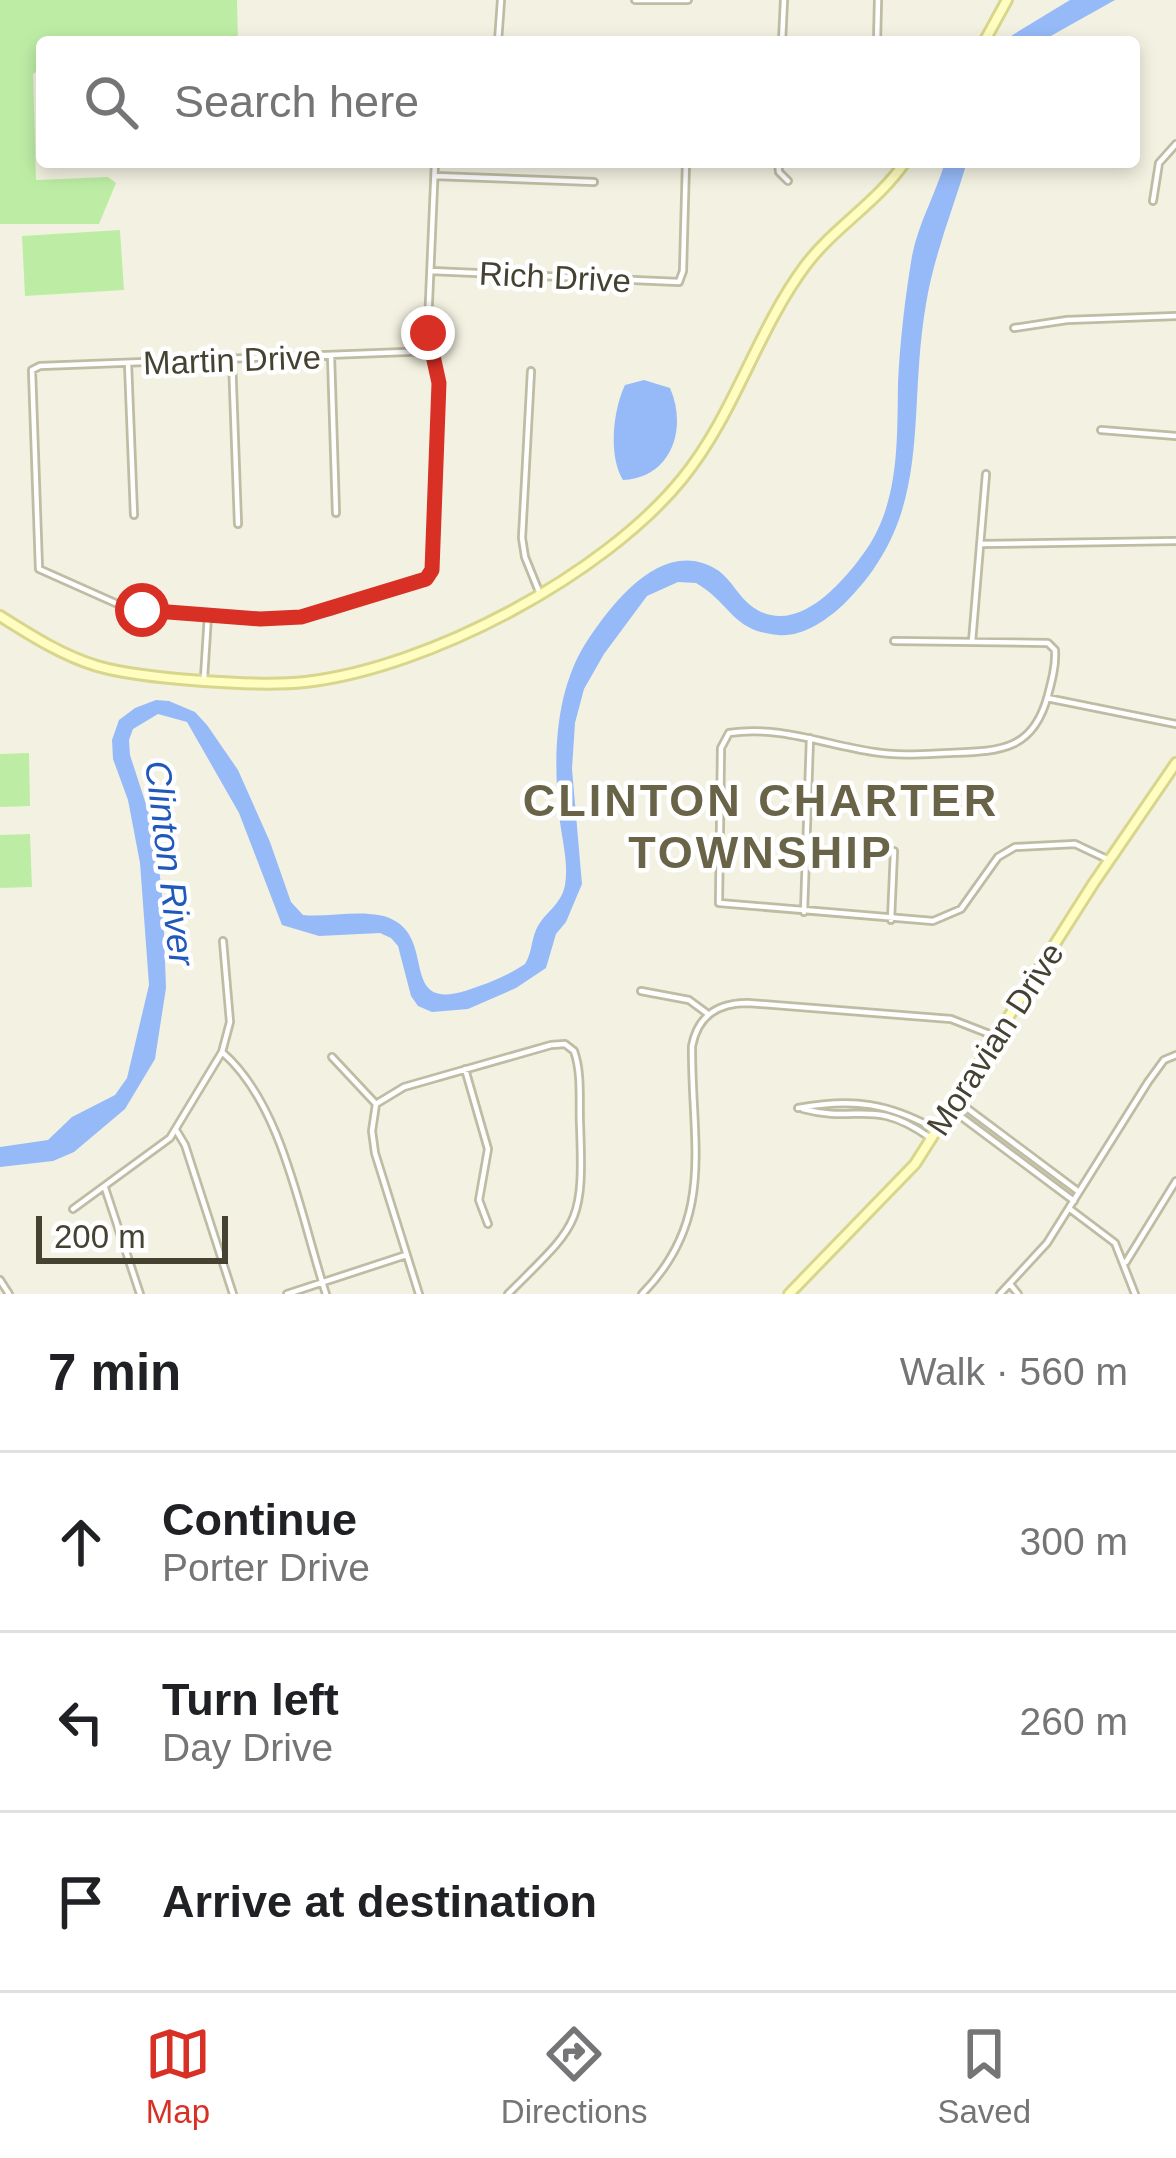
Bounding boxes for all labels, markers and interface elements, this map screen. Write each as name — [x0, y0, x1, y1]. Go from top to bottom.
search box — [36, 36, 1140, 168]
icon: search — [78, 69, 144, 135]
text: Search here — [174, 76, 419, 127]
street label: Rich Drive — [478, 255, 632, 299]
route end — [401, 306, 455, 360]
street label: Martin Drive — [142, 338, 322, 382]
route start — [115, 583, 169, 637]
water label: Clinton River — [137, 758, 203, 970]
district label: CLINTON CHARTER TOWNSHIP — [523, 775, 999, 878]
street label: Moravian Drive — [919, 936, 1071, 1142]
scale bar — [36, 1210, 228, 1263]
text: 200 m — [54, 1218, 146, 1255]
text: 7 min — [48, 1344, 181, 1401]
text: Walk · 560 m — [900, 1350, 1128, 1393]
text: Continue — [162, 1494, 357, 1545]
icon: ahead — [48, 1509, 114, 1575]
text: 300 m — [1020, 1520, 1128, 1563]
text: Porter Drive — [162, 1546, 370, 1589]
text: Turn left — [162, 1674, 339, 1725]
icon: left — [48, 1689, 114, 1755]
text: 260 m — [1020, 1700, 1128, 1743]
text: Day Drive — [162, 1726, 333, 1769]
icon: arrive — [48, 1869, 114, 1935]
text: Arrive at destination — [162, 1876, 597, 1927]
tab: Map — [145, 2021, 211, 2131]
tab: Directions — [501, 2021, 648, 2131]
tab: Saved — [937, 2021, 1031, 2131]

